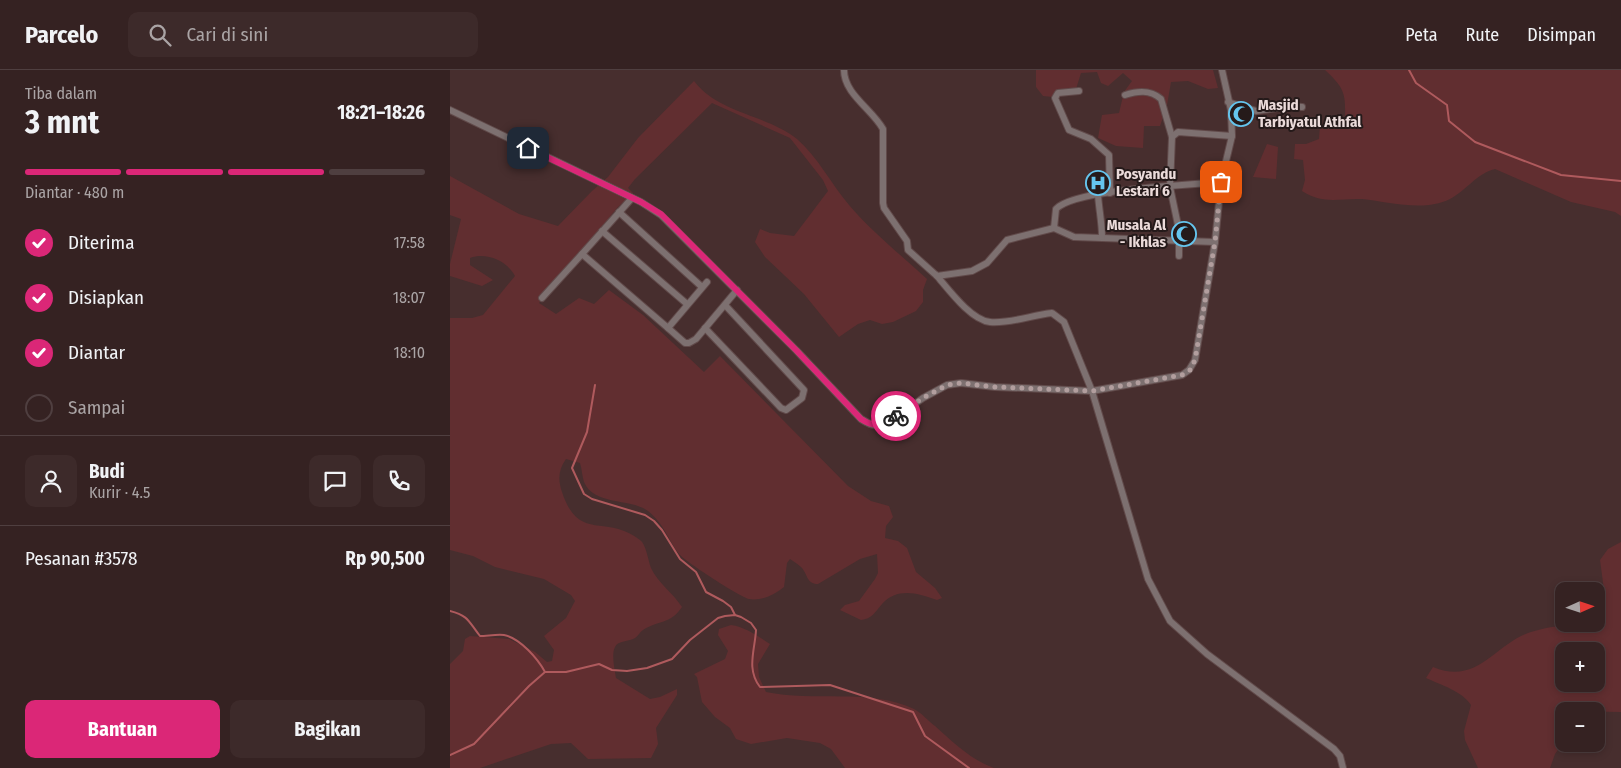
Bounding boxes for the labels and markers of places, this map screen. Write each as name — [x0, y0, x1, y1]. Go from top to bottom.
place label: Masjid Tarbiyatul Athfal — [1258, 96, 1362, 131]
mosque icon: Masjid Tarbiyatul Athfal — [1228, 101, 1254, 127]
pin — [507, 127, 549, 169]
pin — [1200, 161, 1242, 203]
place label: Posyandu Lestari 6 — [1116, 165, 1176, 200]
hospital icon: Posyandu Lestari 6 — [1085, 170, 1111, 196]
place label: Musala Al - Ikhlas — [1107, 216, 1167, 251]
mosque icon: Musala Al - Ikhlas — [1171, 221, 1197, 247]

